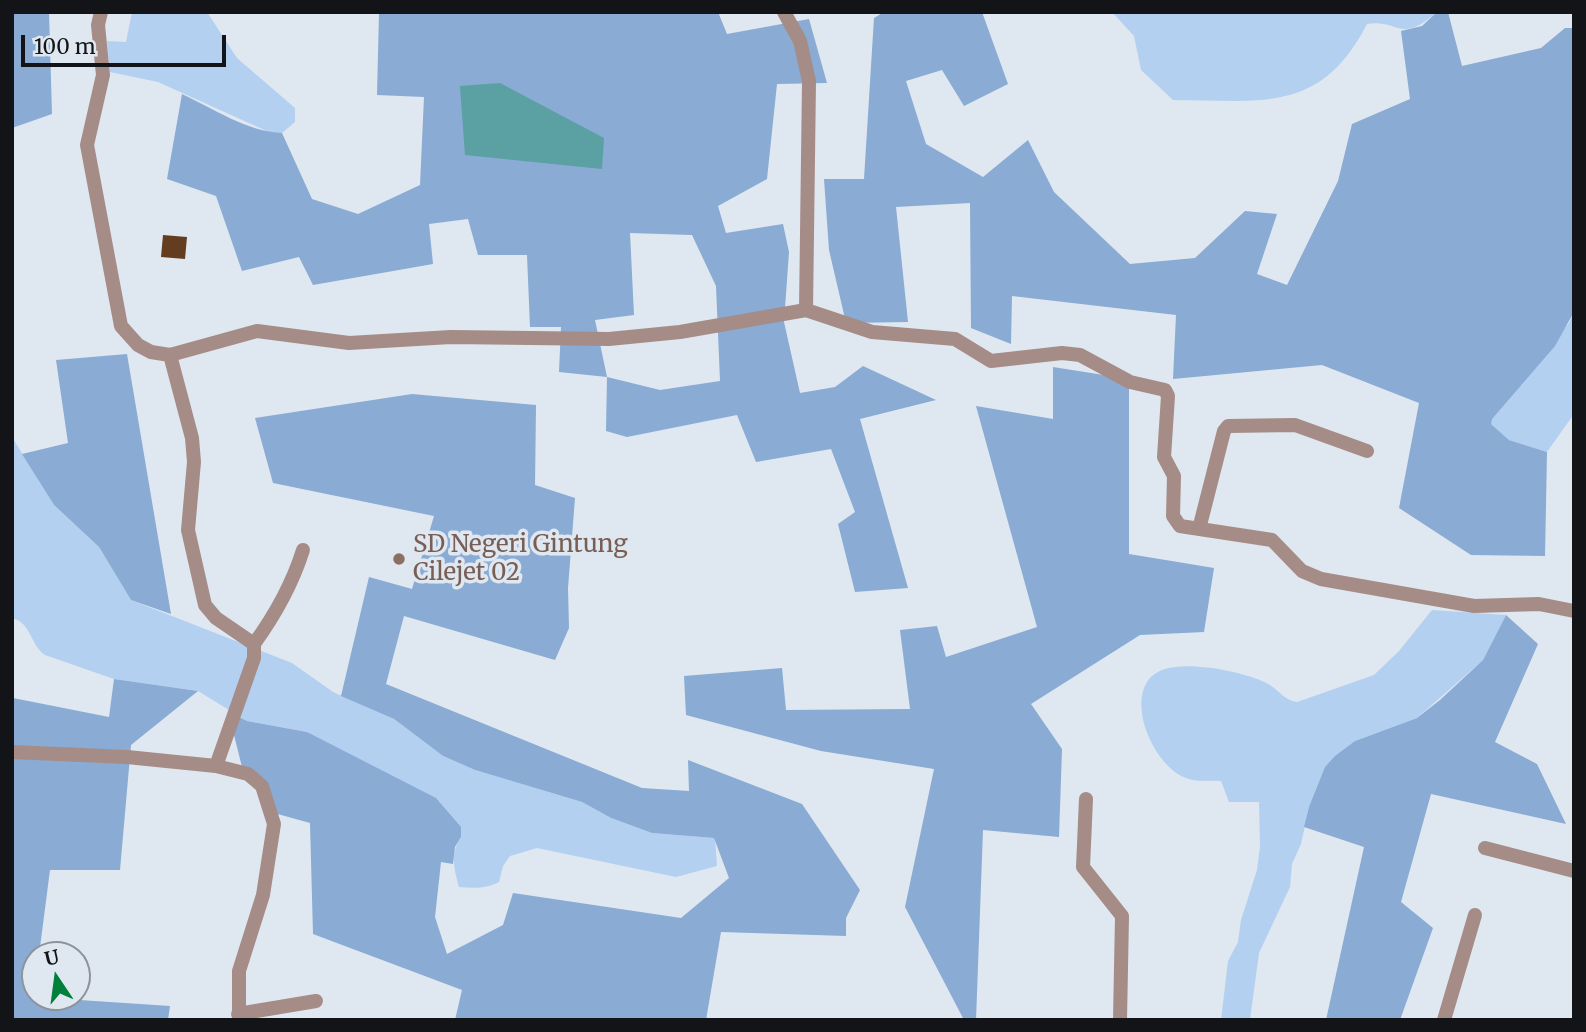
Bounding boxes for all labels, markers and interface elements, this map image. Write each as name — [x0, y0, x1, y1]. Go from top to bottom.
scale bar — [24, 21, 229, 65]
text: 100 m — [34, 33, 96, 60]
place label: SD Negeri Gintung Cilejet 02 — [413, 531, 628, 587]
marker: SD Negeri Gintung Cilejet 02 — [391, 551, 407, 567]
north arrow — [21, 941, 91, 1011]
text: U — [42, 944, 61, 971]

